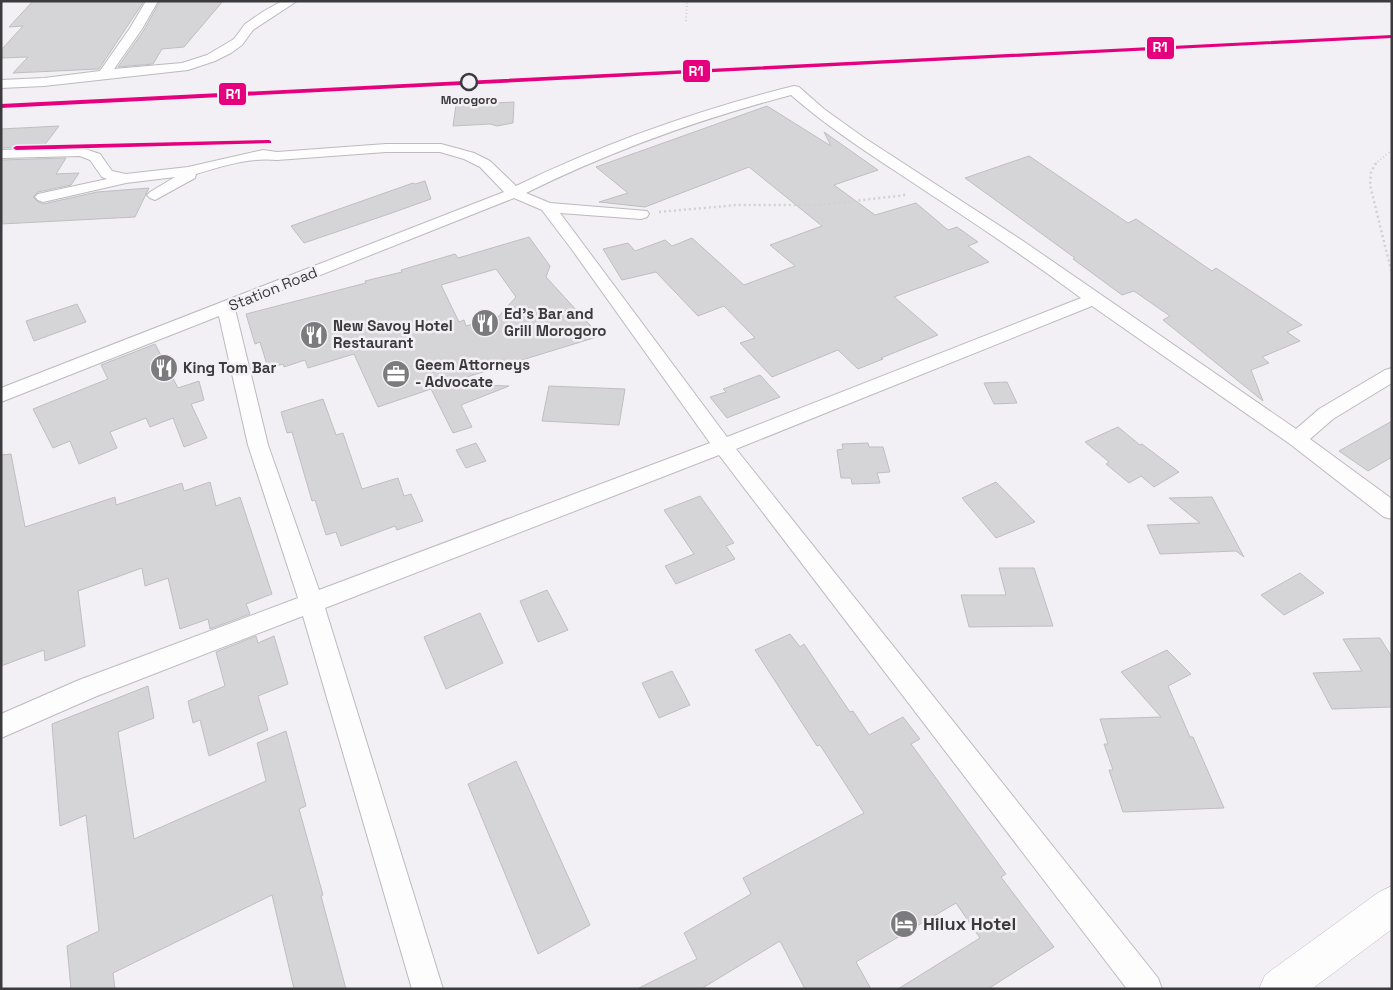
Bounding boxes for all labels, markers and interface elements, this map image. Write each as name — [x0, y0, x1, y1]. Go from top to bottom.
line badge: R1 — [1146, 36, 1175, 60]
text: R1 — [1152, 38, 1168, 56]
line badge: R1 — [682, 59, 711, 83]
text: R1 — [688, 62, 704, 80]
marker: Morogoro — [460, 73, 478, 91]
line badge: R1 — [218, 82, 247, 106]
text: R1 — [225, 85, 241, 103]
place label: Morogoro — [441, 92, 497, 108]
street label: Station Road — [226, 262, 320, 315]
place label: Ed's Bar and Grill Morogoro — [504, 304, 607, 340]
restaurant icon: Ed's Bar and Grill Morogoro — [470, 308, 500, 338]
place label: New Savoy Hotel Restaurant — [333, 316, 453, 352]
restaurant icon: New Savoy Hotel Restaurant — [299, 320, 329, 350]
restaurant icon: King Tom Bar — [149, 353, 179, 383]
place label: Geem Attorneys - Advocate — [415, 355, 530, 391]
place label: King Tom Bar — [183, 358, 276, 377]
office icon: Geem Attorneys - Advocate — [381, 359, 411, 389]
hotel icon: Hilux Hotel — [889, 909, 919, 939]
place label: Hilux Hotel — [923, 912, 1016, 935]

